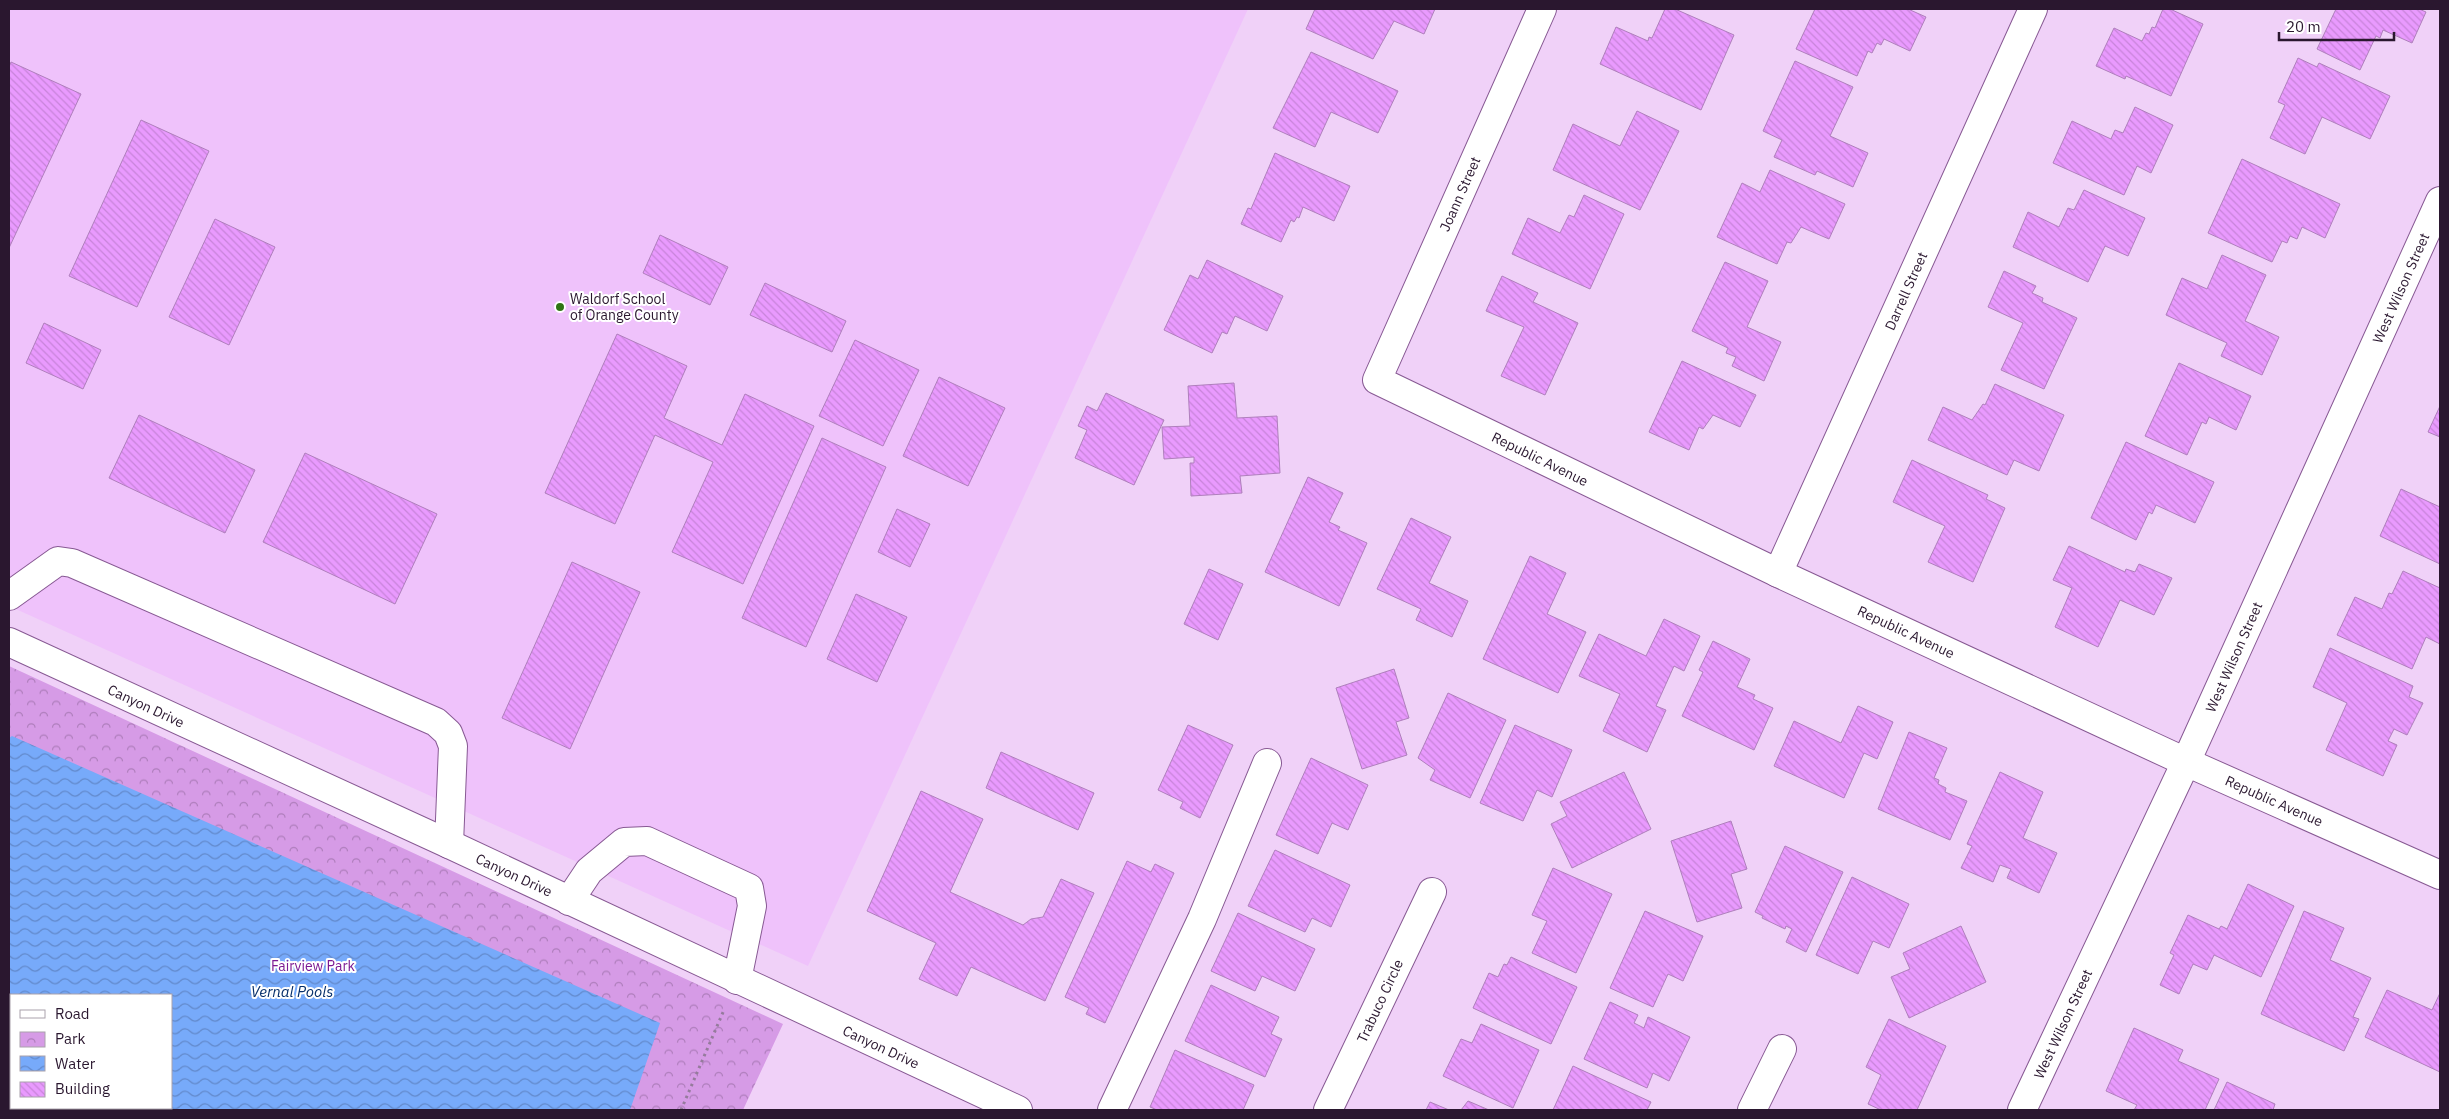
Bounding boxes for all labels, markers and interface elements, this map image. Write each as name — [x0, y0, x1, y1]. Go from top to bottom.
scale bar — [2279, 10, 2394, 42]
text: 20 m — [2286, 17, 2321, 36]
street label: Joann Street — [1435, 154, 1485, 234]
street label: West Wilson Street — [2369, 230, 2433, 346]
street label: Darrell Street — [1881, 249, 1931, 333]
place label: Waldorf School of Orange County — [570, 290, 679, 324]
marker: Waldorf School of Orange County — [554, 301, 566, 313]
street label: Republic Avenue — [1489, 428, 1591, 490]
street label: West Wilson Street — [2202, 599, 2266, 715]
street label: Republic Avenue — [1855, 602, 1958, 662]
street label: Canyon Drive — [105, 680, 187, 732]
street label: Republic Avenue — [2222, 771, 2326, 831]
street label: Canyon Drive — [473, 849, 555, 901]
street label: Trabuco Circle — [1353, 956, 1407, 1046]
park label: Fairview Park — [271, 957, 356, 975]
street label: West Wilson Street — [2030, 966, 2096, 1082]
water label: Vernal Pools — [251, 982, 333, 1001]
legend — [10, 994, 172, 1109]
text: Road — [55, 1004, 90, 1023]
street label: Canyon Drive — [840, 1021, 922, 1073]
text: Park — [55, 1029, 85, 1048]
text: Water — [55, 1054, 96, 1073]
text: Building — [55, 1079, 110, 1098]

